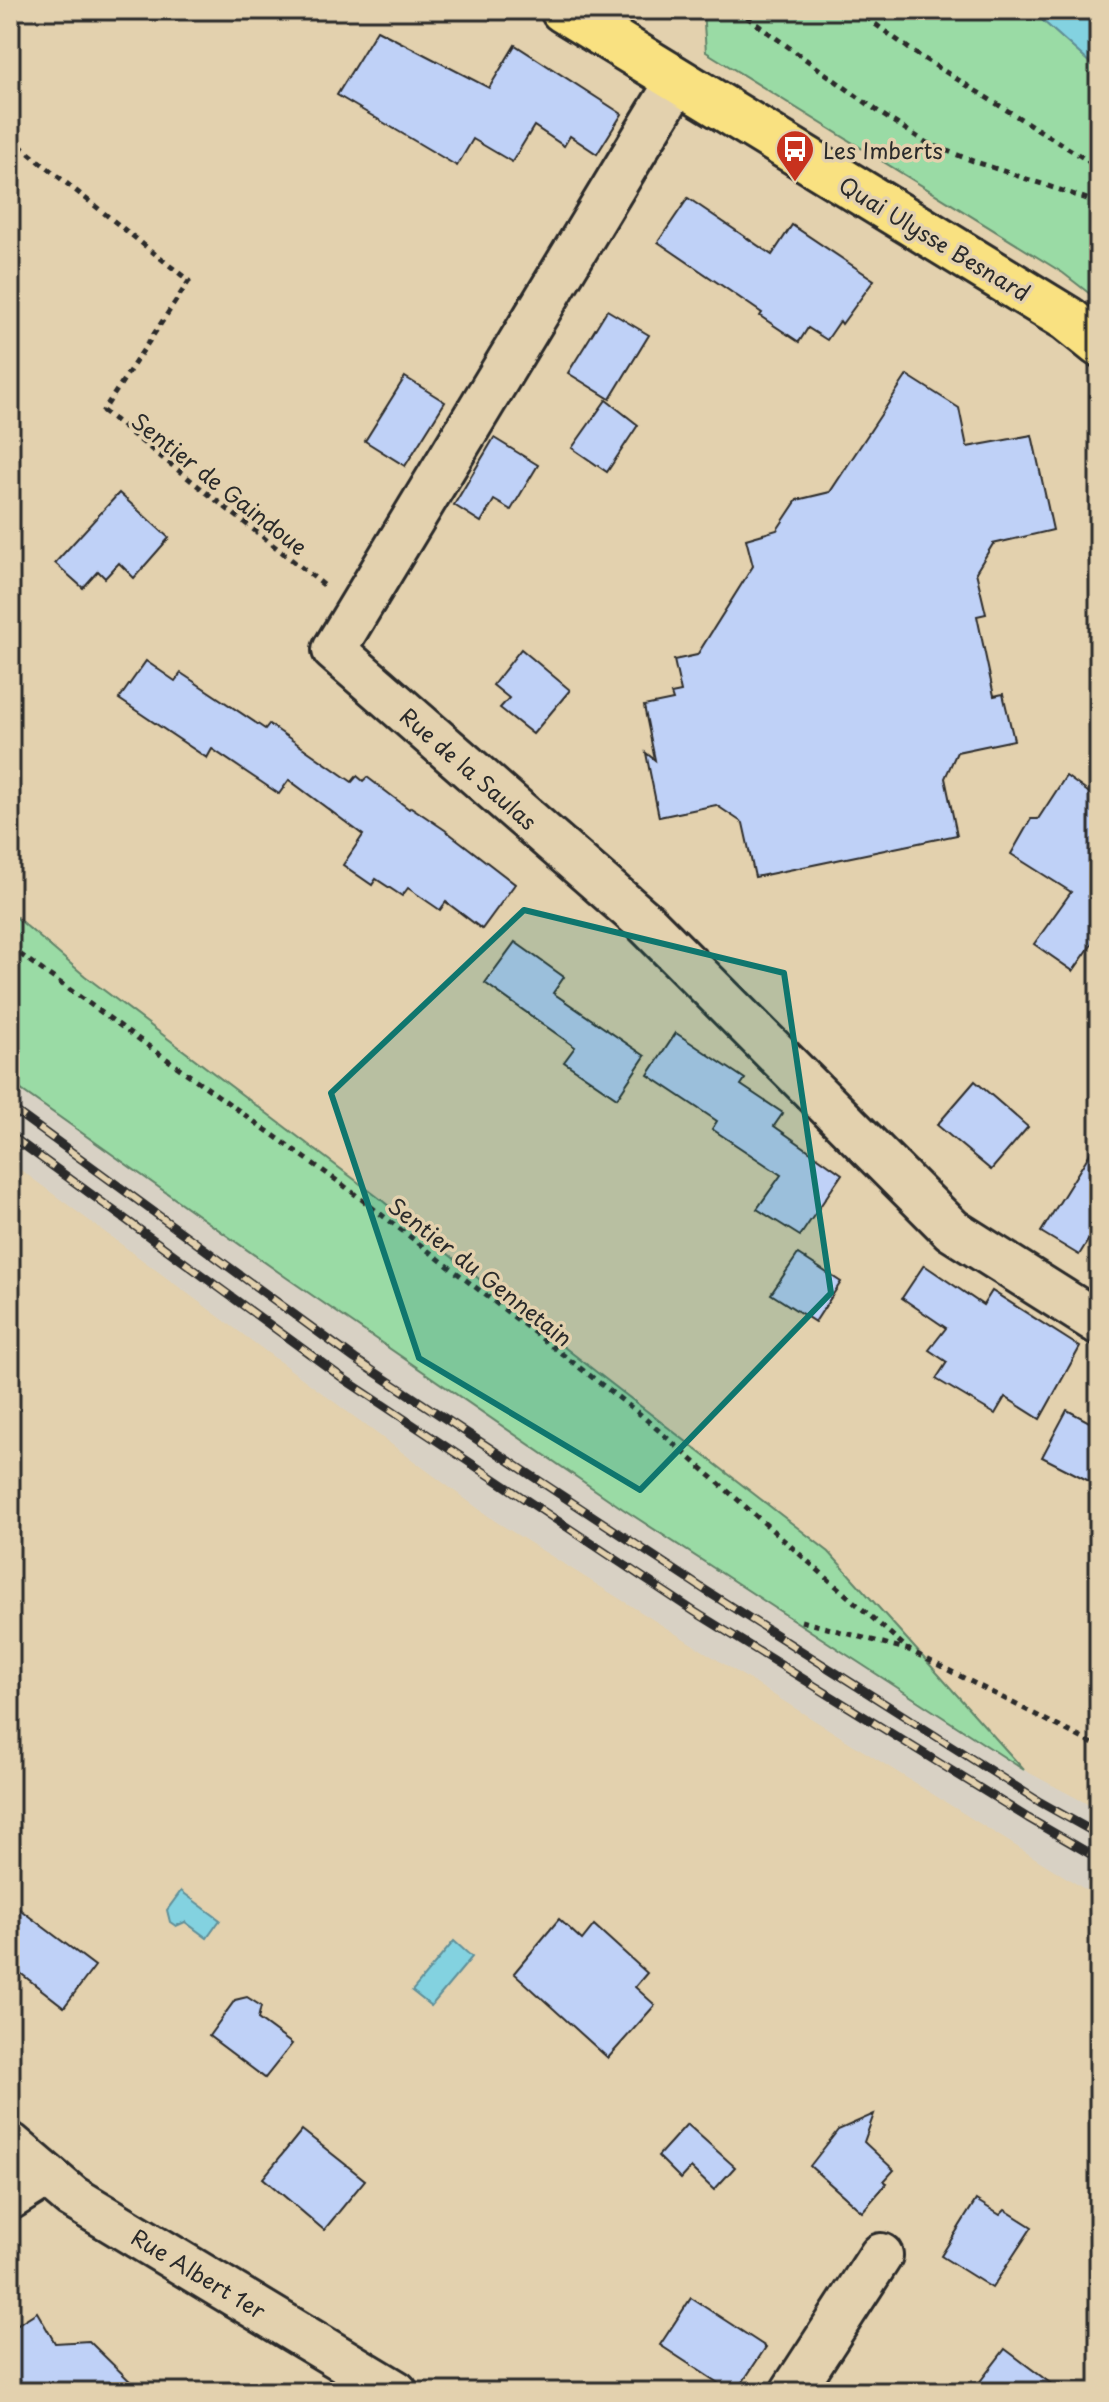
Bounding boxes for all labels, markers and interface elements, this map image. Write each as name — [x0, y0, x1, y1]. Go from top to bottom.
bus stop icon: Les Imberts — [774, 128, 816, 183]
place label: Les Imberts — [823, 133, 943, 166]
street label: Quai Ulysse Besnard — [833, 168, 1037, 308]
street label: Sentier de Gaindoue — [125, 404, 315, 562]
street label: Rue de la Saulas — [393, 699, 545, 837]
street label: Sentier du Gennetain — [382, 1189, 580, 1353]
street label: Rue Albert 1er — [126, 2220, 273, 2327]

